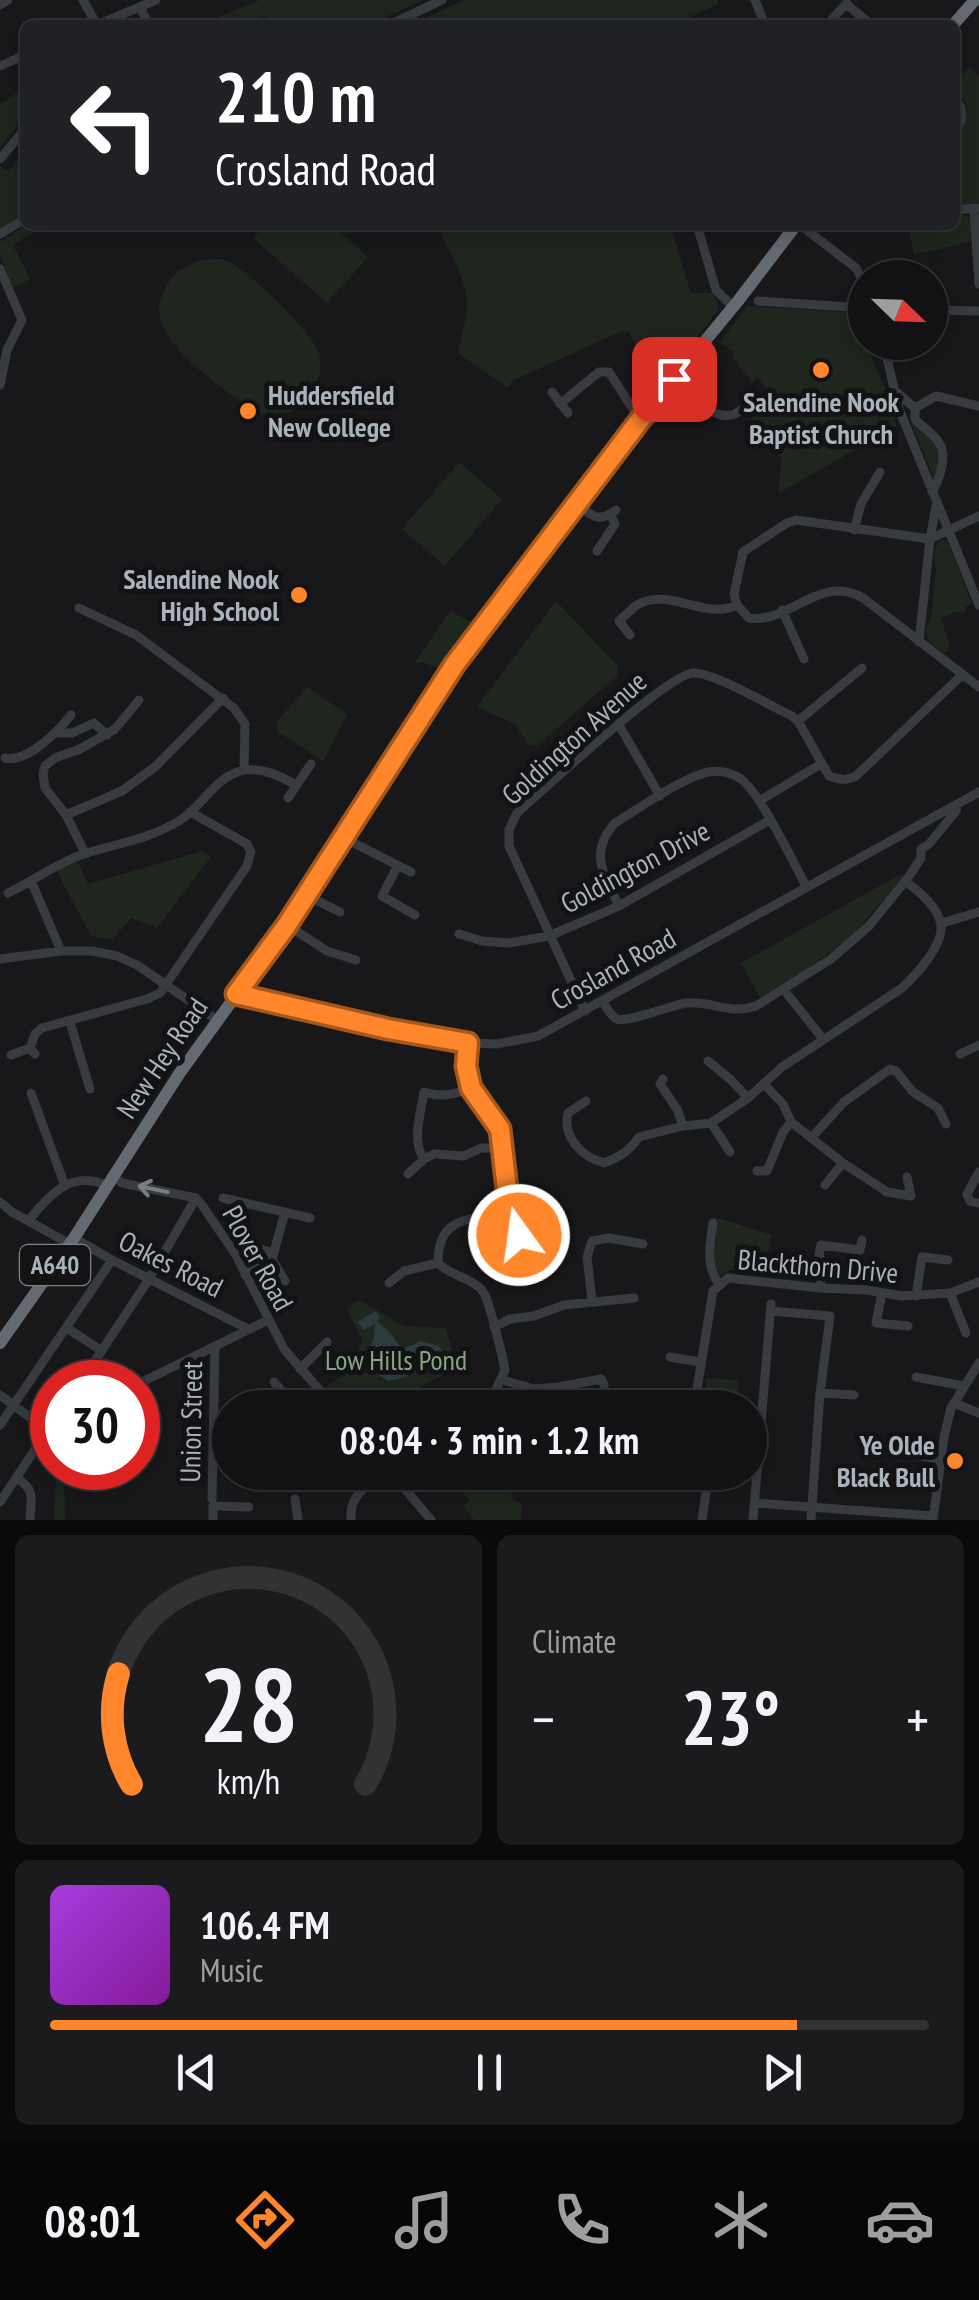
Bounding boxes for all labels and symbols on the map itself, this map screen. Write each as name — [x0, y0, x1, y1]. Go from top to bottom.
north arrow — [848, 260, 948, 360]
pin — [632, 337, 717, 422]
marker: Salendine Nook Baptist Church — [810, 359, 832, 381]
place label: Huddersfield New College — [268, 376, 394, 445]
place label: Salendine Nook Baptist Church — [743, 383, 899, 452]
marker: Huddersfield New College — [237, 400, 259, 422]
place label: Salendine Nook High School — [123, 560, 279, 629]
marker: Salendine Nook High School — [288, 584, 310, 606]
street label: Goldington Avenue — [493, 663, 654, 813]
street label: Goldington Drive — [554, 812, 716, 921]
street label: Crosland Road — [544, 919, 682, 1018]
street label: New Hey Road — [108, 990, 215, 1125]
one-way arrow — [138, 1179, 170, 1198]
position arrow — [467, 1183, 571, 1287]
street label: Plover Road — [214, 1199, 302, 1317]
street label: Oakes Road — [113, 1222, 229, 1305]
street label: Blackthorn Drive — [736, 1240, 900, 1291]
road number: A640 — [20, 1245, 90, 1285]
park label: Low Hills Pond — [325, 1341, 467, 1378]
speed limit sign: 30 — [30, 1360, 160, 1490]
street label: Union Street — [171, 1361, 210, 1483]
place label: Ye Olde Black Bull — [837, 1426, 935, 1495]
marker: Ye Olde Black Bull — [944, 1450, 966, 1472]

